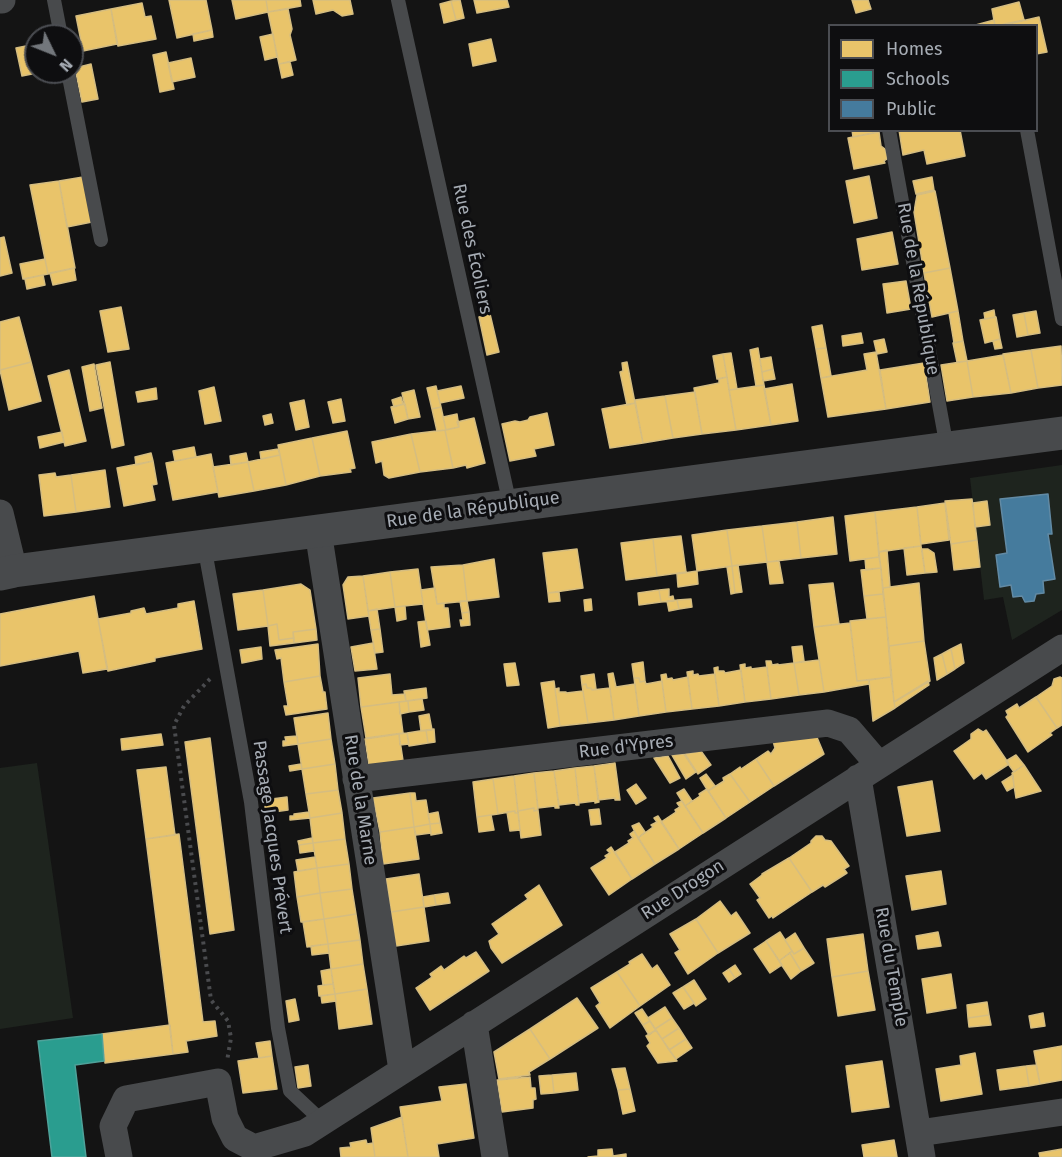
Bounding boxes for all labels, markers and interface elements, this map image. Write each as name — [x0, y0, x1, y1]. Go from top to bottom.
north arrow — [24, 24, 84, 84]
legend — [828, 24, 1038, 132]
text: Homes — [886, 38, 942, 60]
text: N — [56, 55, 77, 76]
text: Schools — [886, 68, 950, 90]
text: Public — [886, 98, 936, 120]
street label: Rue des Écoliers — [448, 182, 496, 316]
street label: Rue de la République — [892, 201, 944, 377]
street label: Rue de la République — [385, 487, 561, 533]
street label: Rue d'Ypres — [577, 730, 675, 764]
street label: Rue de la Marne — [339, 733, 381, 867]
street label: Passage Jacques Prévert — [248, 739, 296, 935]
street label: Rue Drogon — [637, 855, 729, 925]
street label: Rue du Temple — [870, 905, 912, 1029]

